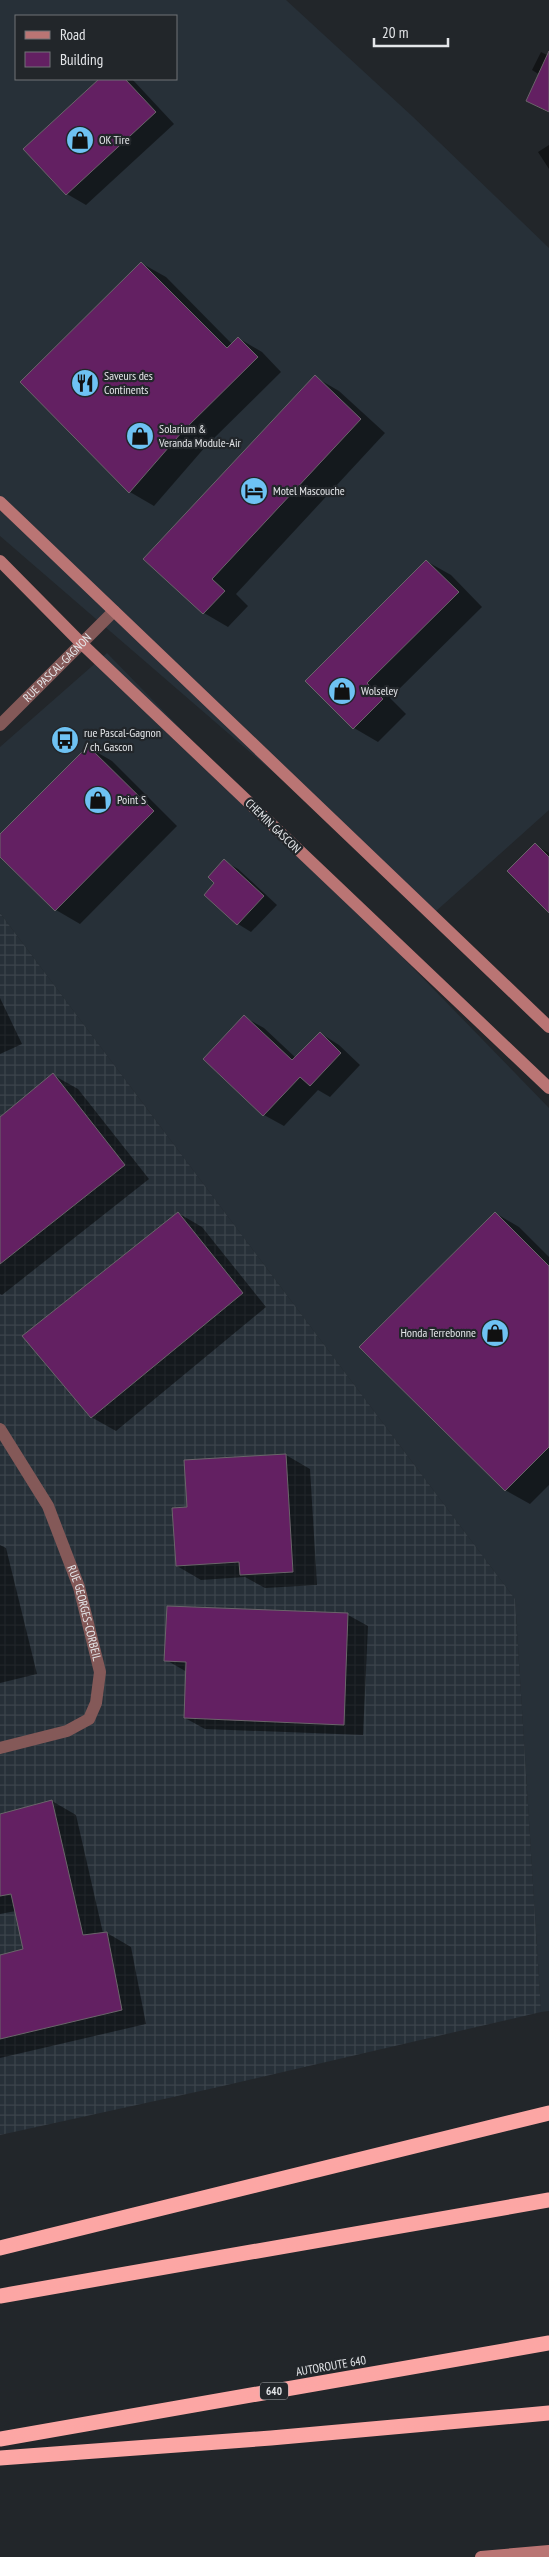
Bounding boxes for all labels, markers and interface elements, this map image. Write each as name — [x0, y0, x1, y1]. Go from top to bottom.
legend — [15, 15, 178, 80]
scale bar — [374, 15, 448, 47]
text: 20 m — [382, 23, 408, 42]
text: Road — [60, 25, 86, 44]
text: Building — [60, 50, 103, 69]
shop icon: OK Tire — [65, 125, 95, 155]
place label: OK Tire — [99, 132, 130, 147]
restaurant icon: Saveurs des Continents — [70, 368, 100, 398]
place label: Saveurs des Continents — [104, 368, 153, 397]
shop icon: Solarium & Veranda Module-Air — [125, 421, 155, 451]
place label: Solarium & Veranda Module-Air — [158, 421, 242, 450]
hotel icon: Motel Mascouche — [239, 476, 269, 506]
place label: Motel Mascouche — [273, 483, 345, 498]
street label: RUE PASCAL-GAGNON — [20, 630, 94, 705]
shop icon: Wolseley — [327, 676, 357, 706]
place label: Wolseley — [361, 683, 398, 698]
bus stop icon: rue Pascal-Gagnon / ch. Gascon — [50, 725, 80, 755]
place label: rue Pascal-Gagnon / ch. Gascon — [83, 725, 161, 754]
shop icon: Point S — [83, 785, 113, 815]
place label: Point S — [117, 792, 146, 807]
street label: CHEMIN GASCON — [242, 795, 304, 856]
shop icon: Honda Terrebonne — [480, 1318, 510, 1348]
place label: Honda Terrebonne — [400, 1325, 476, 1340]
street label: RUE GEORGES-CORBEIL — [64, 1563, 105, 1662]
street label: AUTOROUTE 640 — [295, 2352, 367, 2379]
road number: 640 — [260, 2382, 288, 2400]

